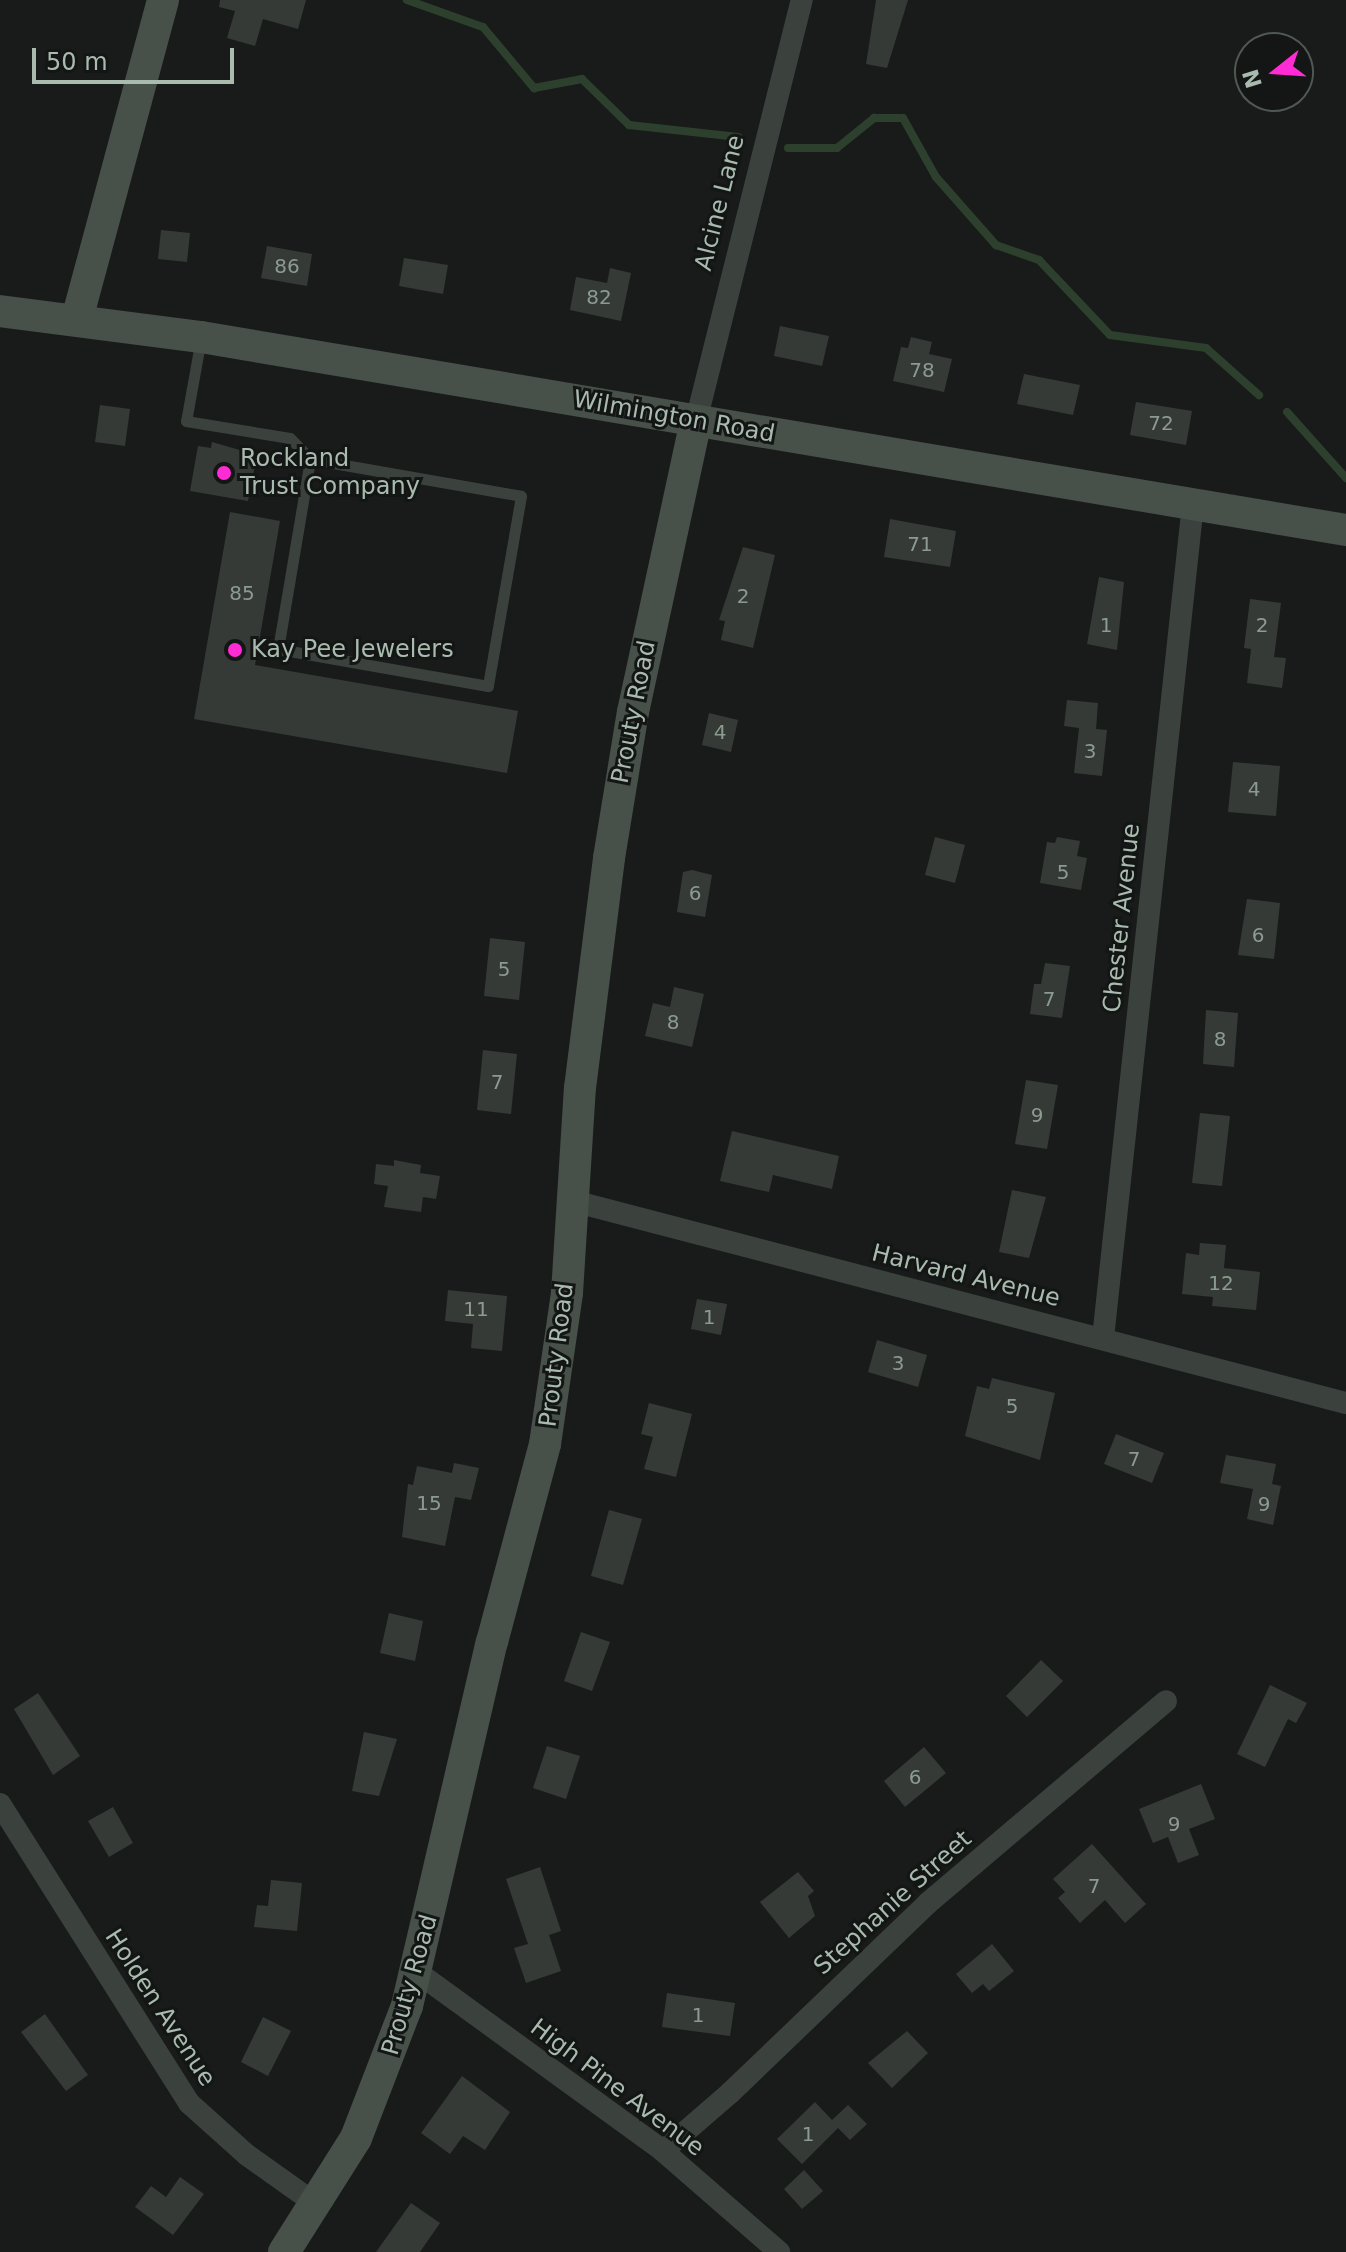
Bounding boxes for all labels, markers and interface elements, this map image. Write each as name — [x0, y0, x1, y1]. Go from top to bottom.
scale bar — [36, 32, 238, 82]
north arrow — [1234, 32, 1314, 112]
text: 50 m — [46, 48, 108, 76]
text: N — [1238, 66, 1267, 91]
street label: Alcine Lane — [689, 132, 751, 274]
house number: 86 — [274, 254, 300, 278]
house number: 82 — [586, 285, 612, 309]
house number: 78 — [909, 358, 935, 382]
street label: Wilmington Road — [571, 385, 777, 449]
house number: 72 — [1148, 411, 1174, 435]
place label: Rockland Trust Company — [240, 445, 420, 501]
marker: Rockland Trust Company — [215, 464, 233, 482]
house number: 71 — [907, 532, 933, 556]
house number: 85 — [229, 581, 255, 605]
house number: 2 — [737, 584, 749, 608]
house number: 1 — [1100, 613, 1112, 637]
house number: 2 — [1256, 613, 1268, 637]
place label: Kay Pee Jewelers — [251, 636, 454, 664]
street label: Prouty Road — [606, 638, 662, 786]
marker: Kay Pee Jewelers — [226, 641, 244, 659]
house number: 4 — [714, 720, 726, 744]
house number: 3 — [1084, 739, 1096, 763]
house number: 4 — [1248, 777, 1260, 801]
street label: Chester Avenue — [1098, 822, 1146, 1014]
house number: 5 — [1057, 860, 1069, 884]
house number: 6 — [689, 881, 701, 905]
house number: 6 — [1252, 923, 1264, 947]
house number: 5 — [498, 957, 510, 981]
house number: 7 — [1043, 987, 1055, 1011]
house number: 8 — [667, 1010, 679, 1034]
house number: 8 — [1214, 1027, 1226, 1051]
house number: 7 — [491, 1070, 503, 1094]
house number: 9 — [1031, 1103, 1043, 1127]
street label: Harvard Avenue — [869, 1239, 1063, 1313]
house number: 12 — [1208, 1271, 1234, 1295]
street label: Prouty Road — [534, 1281, 580, 1429]
house number: 11 — [463, 1297, 489, 1321]
house number: 1 — [703, 1305, 715, 1329]
house number: 3 — [892, 1351, 904, 1375]
house number: 5 — [1006, 1394, 1018, 1418]
house number: 7 — [1128, 1447, 1140, 1471]
house number: 15 — [416, 1491, 442, 1515]
house number: 9 — [1258, 1492, 1270, 1516]
house number: 6 — [909, 1765, 921, 1789]
house number: 9 — [1168, 1812, 1180, 1836]
street label: Stephanie Street — [808, 1825, 978, 1981]
house number: 7 — [1088, 1874, 1100, 1898]
street label: Prouty Road — [376, 1911, 444, 2059]
street label: Holden Avenue — [99, 1924, 221, 2092]
house number: 1 — [692, 2003, 704, 2027]
street label: High Pine Avenue — [524, 2013, 710, 2163]
house number: 1 — [802, 2122, 814, 2146]

